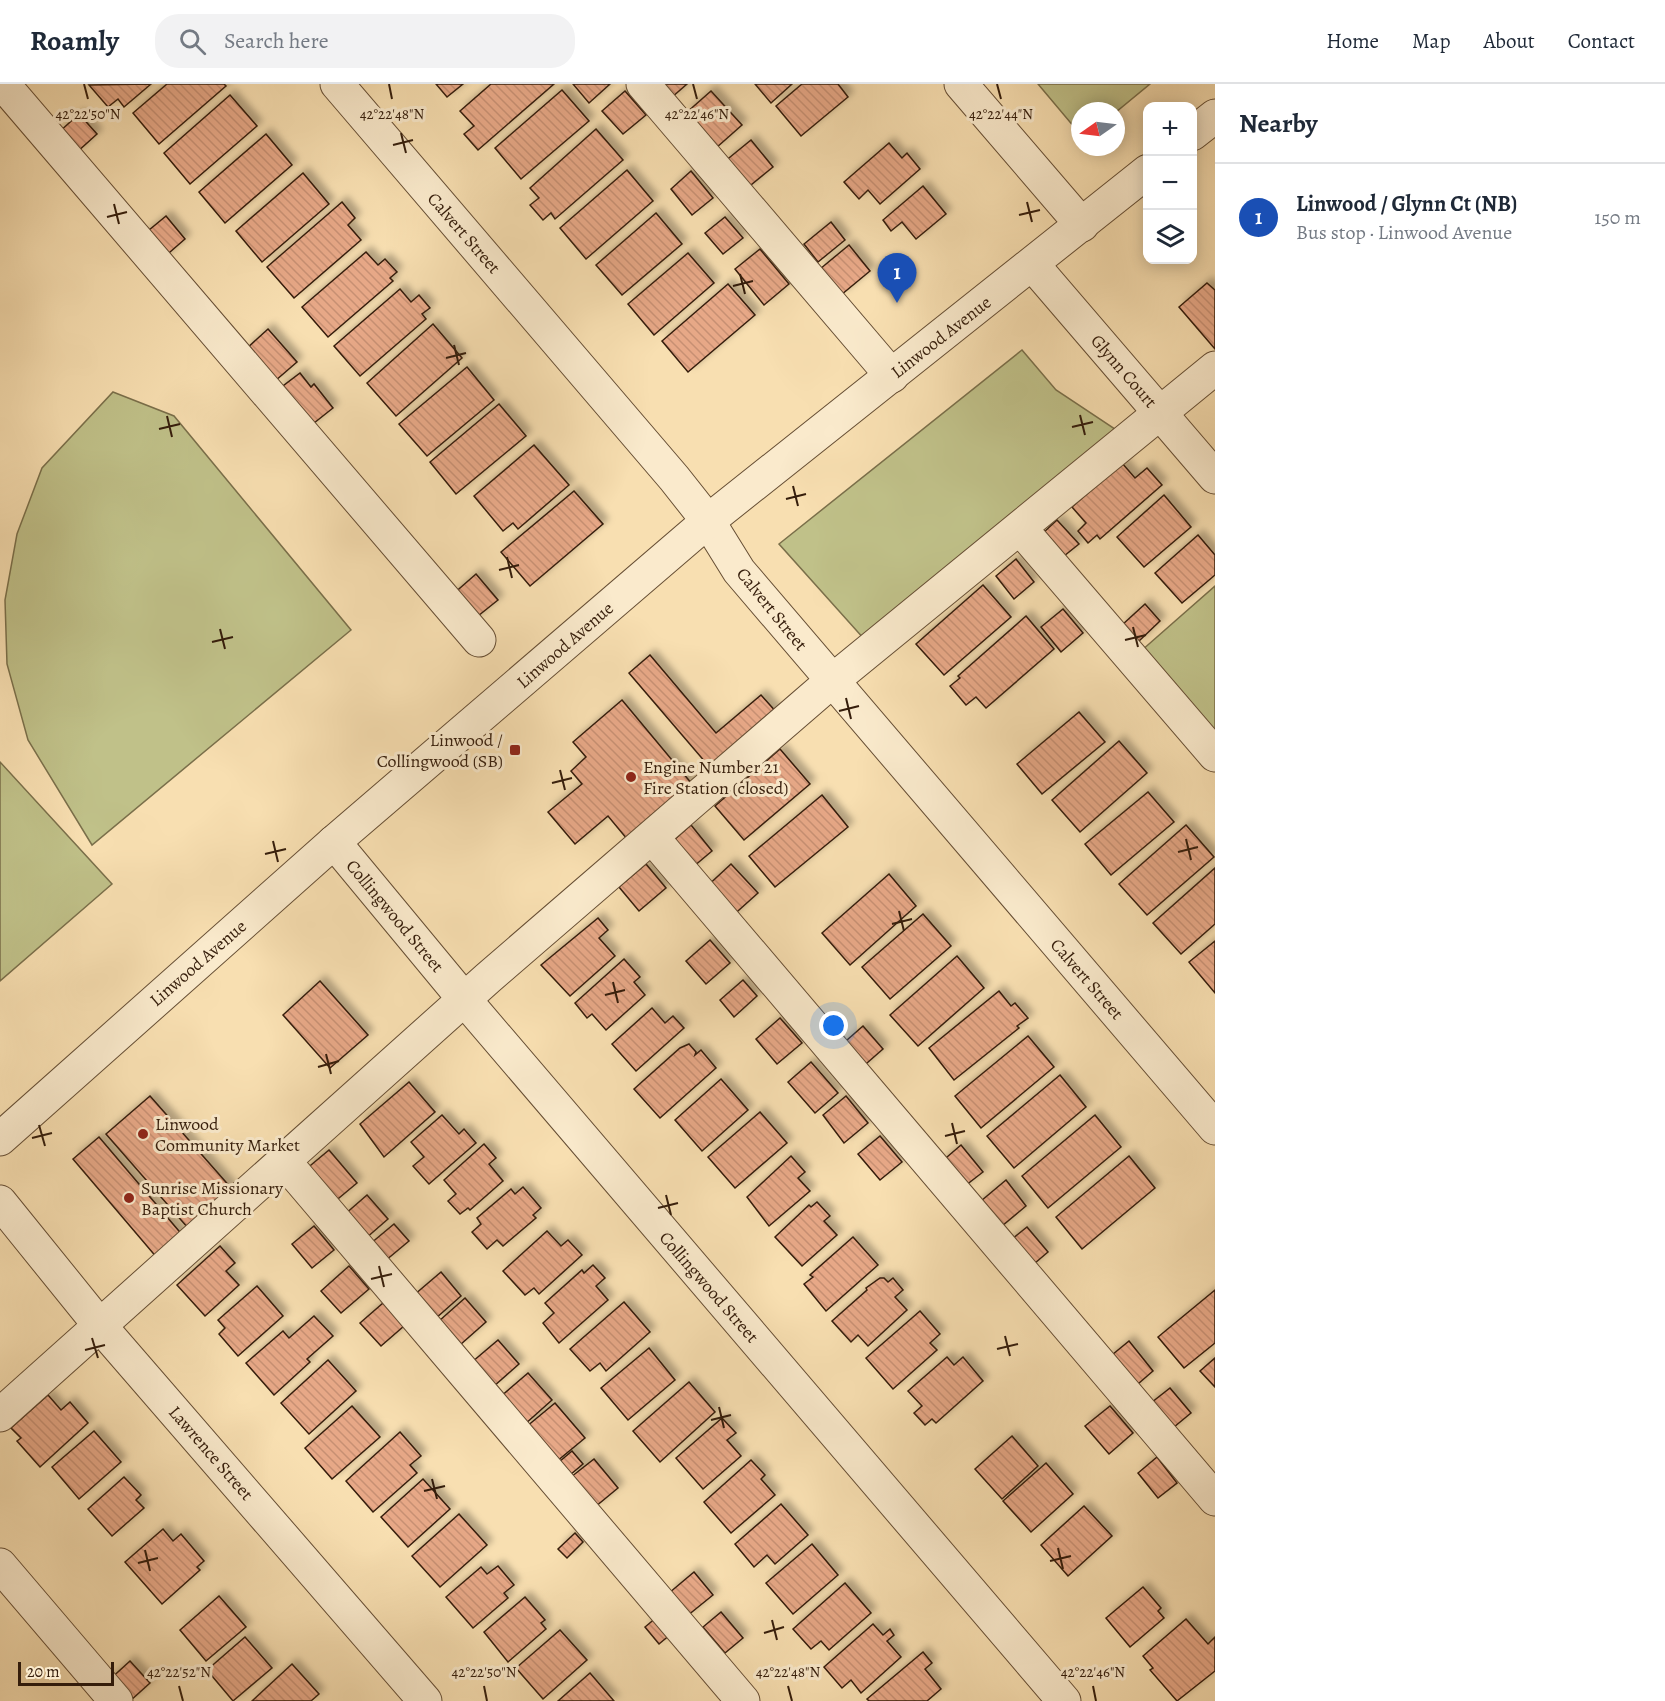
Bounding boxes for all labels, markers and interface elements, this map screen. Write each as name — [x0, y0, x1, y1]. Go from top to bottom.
search box — [155, 14, 575, 68]
text: Roamly — [30, 22, 119, 60]
icon: search — [176, 25, 209, 58]
text: Search here — [224, 26, 329, 56]
text: Home — [1326, 27, 1379, 55]
text: Map — [1412, 27, 1450, 55]
text: About — [1483, 27, 1535, 55]
text: Contact — [1568, 27, 1635, 55]
north arrow — [1071, 102, 1125, 156]
map controls — [1143, 102, 1197, 264]
button: + — [1143, 102, 1197, 156]
text: 42°22'50"N — [55, 104, 121, 124]
text: 42°22'48"N — [360, 104, 425, 124]
text: 42°22'46"N — [665, 104, 729, 124]
text: 42°22'44"N — [969, 104, 1033, 124]
text: Nearby — [1239, 106, 1318, 141]
button: − — [1143, 156, 1197, 210]
street label: Calvert Street — [422, 187, 506, 279]
text: Linwood / Glynn Ct (NB) — [1296, 189, 1517, 219]
text: 1 — [1255, 204, 1262, 231]
text: 150 m — [1594, 204, 1641, 231]
button: layers — [1143, 210, 1197, 264]
text: Bus stop · Linwood Avenue — [1296, 219, 1512, 246]
pin: 1 — [878, 254, 916, 303]
street label: Linwood Avenue — [886, 290, 996, 384]
street label: Glynn Court — [1085, 329, 1163, 413]
street label: Calvert Street — [731, 562, 813, 656]
street label: Linwood Avenue — [512, 596, 618, 694]
place label: Linwood / Collingwood (SB) — [377, 728, 503, 773]
marker: Linwood / Collingwood (SB) — [508, 743, 522, 757]
place label: Engine Number 21 Fire Station (closed) — [643, 755, 788, 800]
marker: Engine Number 21 Fire Station (closed) — [624, 770, 638, 784]
street label: Collingwood Street — [341, 854, 449, 978]
street label: Linwood Avenue — [145, 914, 251, 1012]
street label: Calvert Street — [1045, 933, 1129, 1025]
your location — [819, 1011, 848, 1040]
place label: Linwood Community Market — [155, 1112, 300, 1157]
marker: Linwood Community Market — [136, 1127, 150, 1141]
place label: Sunrise Missionary Baptist Church — [141, 1176, 284, 1221]
marker: Sunrise Missionary Baptist Church — [122, 1191, 136, 1205]
street label: Collingwood Street — [654, 1226, 764, 1348]
street label: Lawrence Street — [163, 1401, 259, 1505]
scale bar — [18, 1659, 114, 1686]
text: 20 m — [27, 1661, 60, 1683]
text: 42°22'52"N — [147, 1662, 211, 1682]
text: 42°22'50"N — [451, 1662, 517, 1682]
text: 42°22'48"N — [756, 1662, 821, 1682]
text: 42°22'46"N — [1061, 1662, 1125, 1682]

